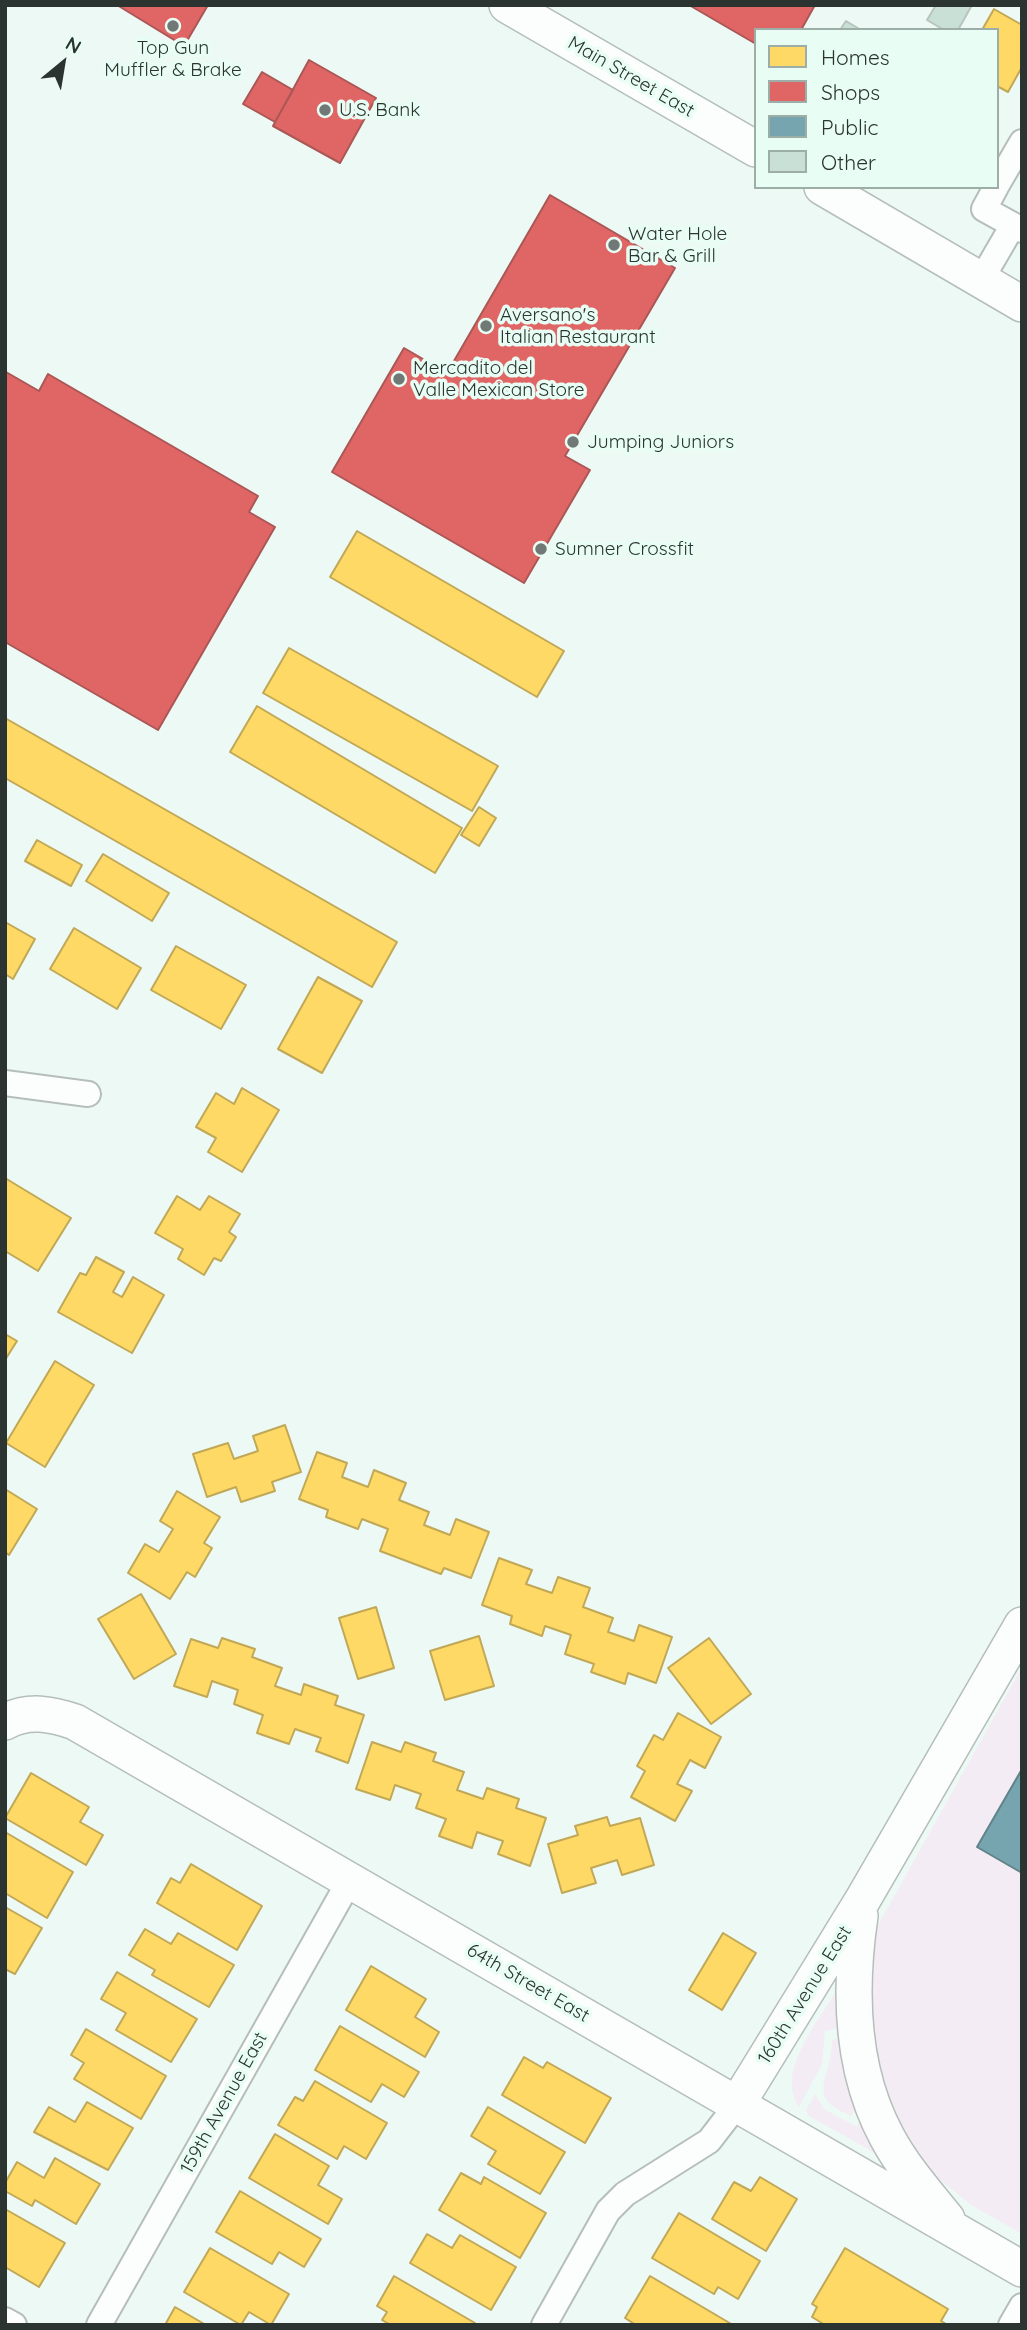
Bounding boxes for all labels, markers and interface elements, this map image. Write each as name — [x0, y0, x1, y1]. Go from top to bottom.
marker: Top Gun Muffler & Brake — [165, 18, 181, 34]
north arrow — [28, 28, 98, 98]
legend — [754, 28, 999, 189]
text: N — [61, 31, 86, 59]
street label: Main Street East — [564, 32, 698, 122]
place label: Top Gun Muffler & Brake — [104, 37, 242, 81]
text: Homes — [821, 44, 890, 70]
text: Shops — [821, 79, 880, 105]
place label: U.S. Bank — [339, 99, 420, 121]
marker: U.S. Bank — [317, 102, 333, 118]
text: Public — [821, 114, 878, 140]
text: Other — [821, 149, 876, 175]
place label: Water Hole Bar & Grill — [628, 223, 727, 267]
marker: Water Hole Bar & Grill — [606, 237, 622, 253]
place label: Aversano's Italian Restaurant — [500, 304, 656, 348]
marker: Aversano's Italian Restaurant — [478, 318, 494, 334]
place label: Mercadito del Valle Mexican Store — [413, 357, 585, 401]
marker: Mercadito del Valle Mexican Store — [391, 371, 407, 387]
place label: Jumping Juniors — [587, 431, 734, 453]
marker: Jumping Juniors — [565, 434, 581, 450]
place label: Sumner Crossfit — [555, 538, 694, 560]
marker: Sumner Crossfit — [533, 541, 549, 557]
street label: 160th Avenue East — [753, 1922, 857, 2068]
street label: 64th Street East — [463, 1939, 593, 2027]
street label: 159th Avenue East — [176, 2028, 272, 2178]

